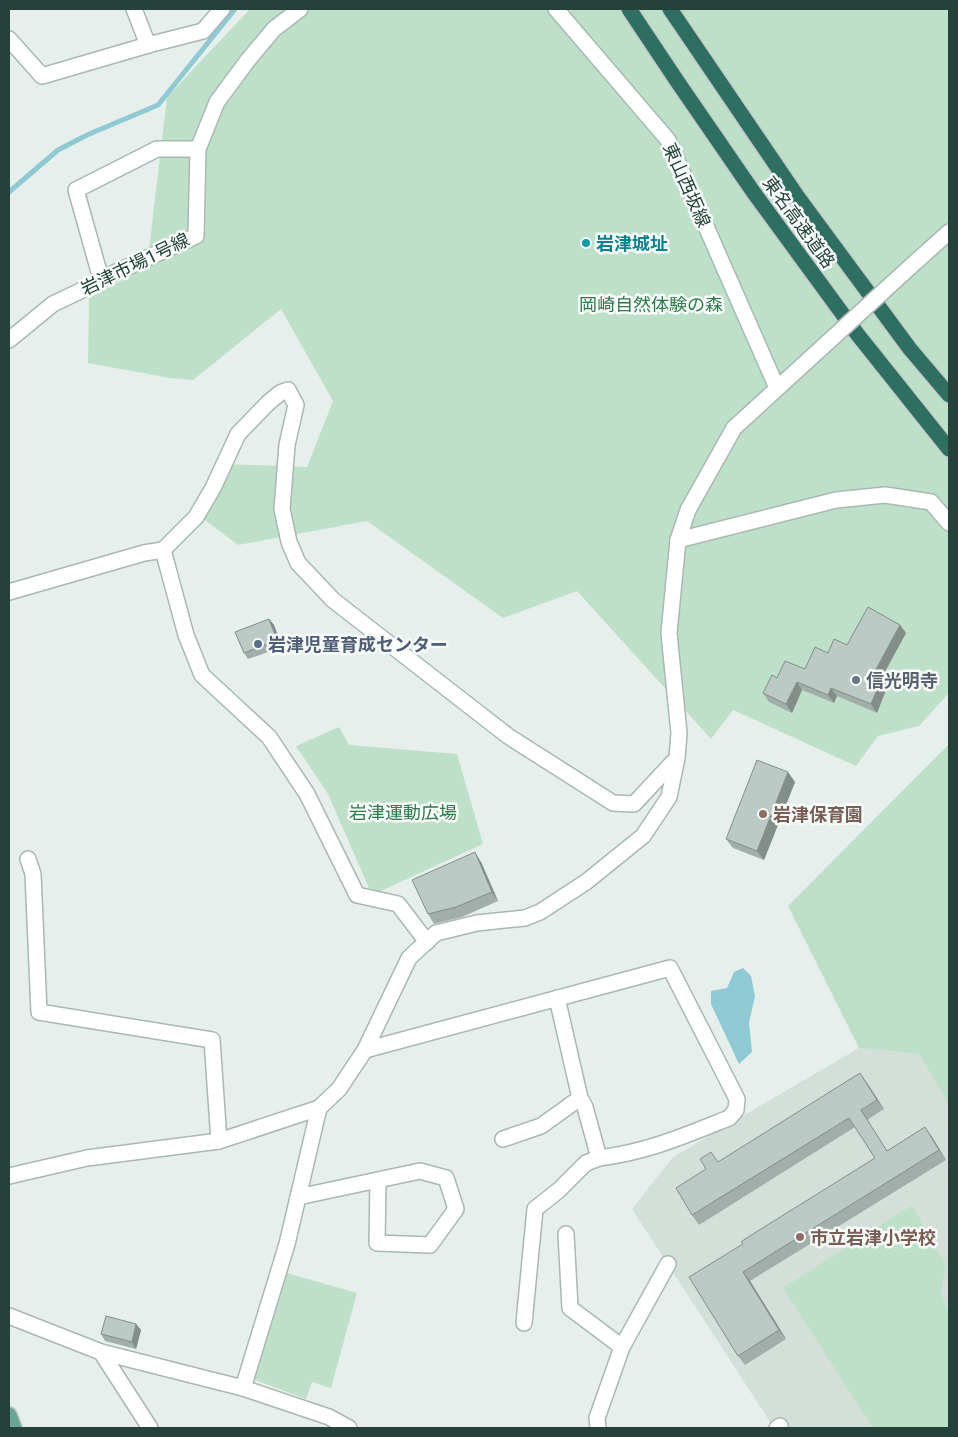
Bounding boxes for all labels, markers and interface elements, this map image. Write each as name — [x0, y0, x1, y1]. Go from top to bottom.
street label: 東山西坂線 — [659, 140, 715, 230]
street label: 東名高速道路 — [759, 172, 839, 272]
street label: 岩津市場1号線 — [77, 229, 193, 299]
place label: 岩津城址 — [596, 233, 668, 254]
marker: 岩津城址 — [580, 237, 592, 249]
park label: 岡崎自然体験の森 — [579, 294, 723, 315]
place label: 岩津児童育成センター — [268, 634, 448, 655]
marker: 岩津児童育成センター — [252, 638, 264, 650]
place label: 信光明寺 — [866, 670, 938, 691]
marker: 信光明寺 — [850, 674, 862, 686]
park label: 岩津運動広場 — [349, 802, 457, 823]
place label: 岩津保育園 — [773, 804, 863, 825]
marker: 岩津保育園 — [757, 808, 769, 820]
place label: 市立岩津小学校 — [810, 1227, 936, 1248]
marker: 市立岩津小学校 — [794, 1231, 806, 1243]

